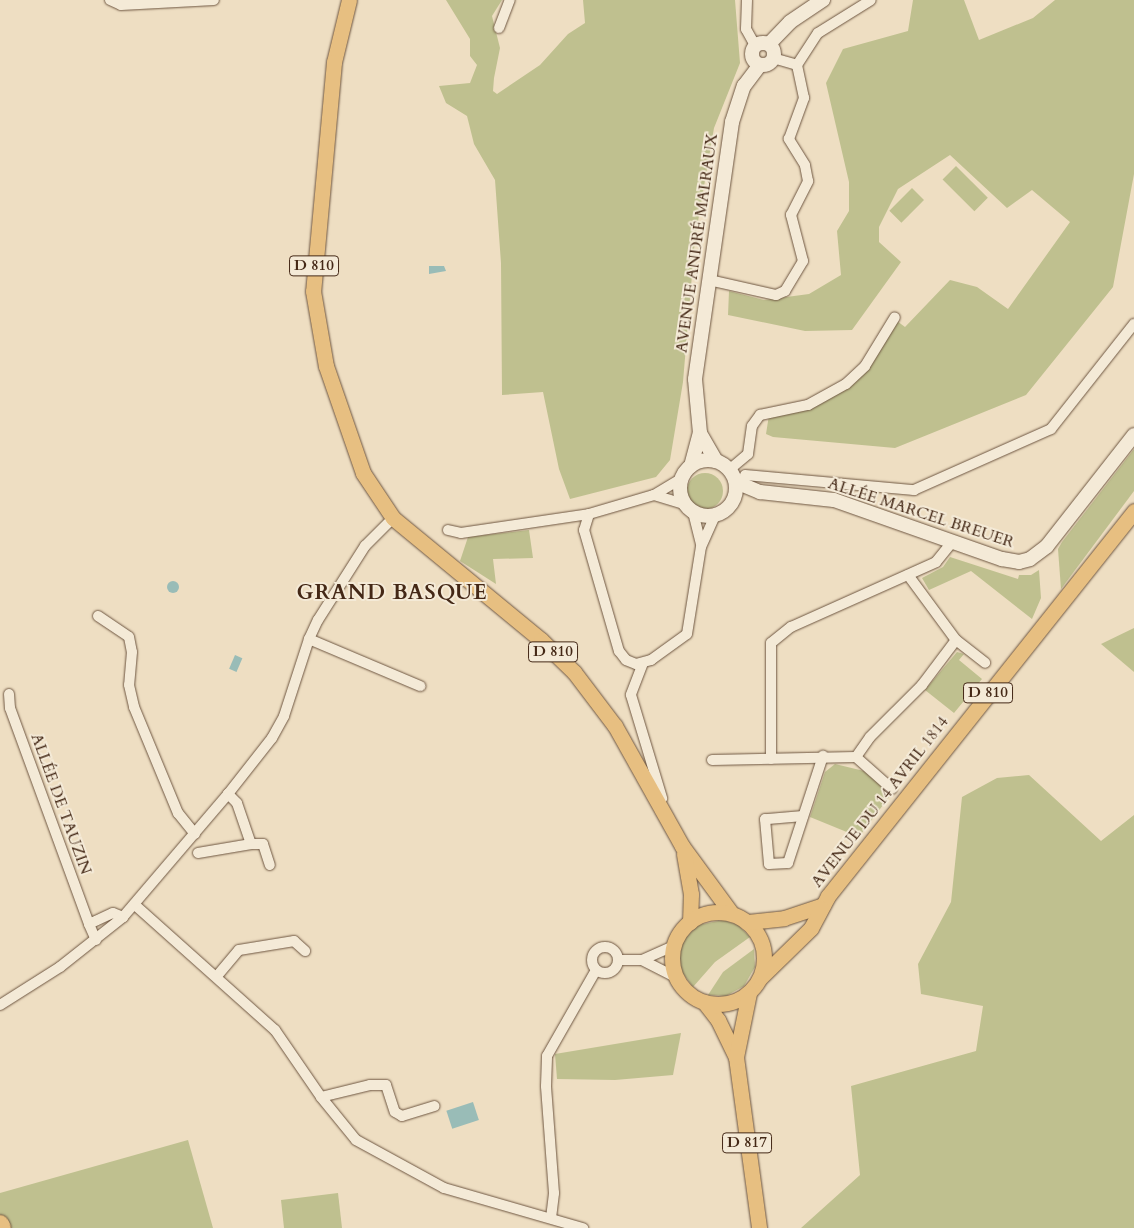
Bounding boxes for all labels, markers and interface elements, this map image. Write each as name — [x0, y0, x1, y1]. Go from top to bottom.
street label: AVENUE ANDRÉ MALRAUX — [672, 132, 722, 354]
road number: D 810 — [289, 254, 339, 278]
street label: ALLÉE MARCEL BREUER — [826, 474, 1016, 552]
district label: GRAND BASQUE — [295, 580, 489, 606]
road number: D 810 — [528, 640, 578, 664]
road number: D 810 — [963, 680, 1013, 706]
street label: AVENUE DU 14 AVRIL 1814 — [807, 713, 953, 891]
street label: ALLÉE DE TAUZIN — [27, 731, 95, 877]
road number: D 817 — [722, 1130, 772, 1156]

